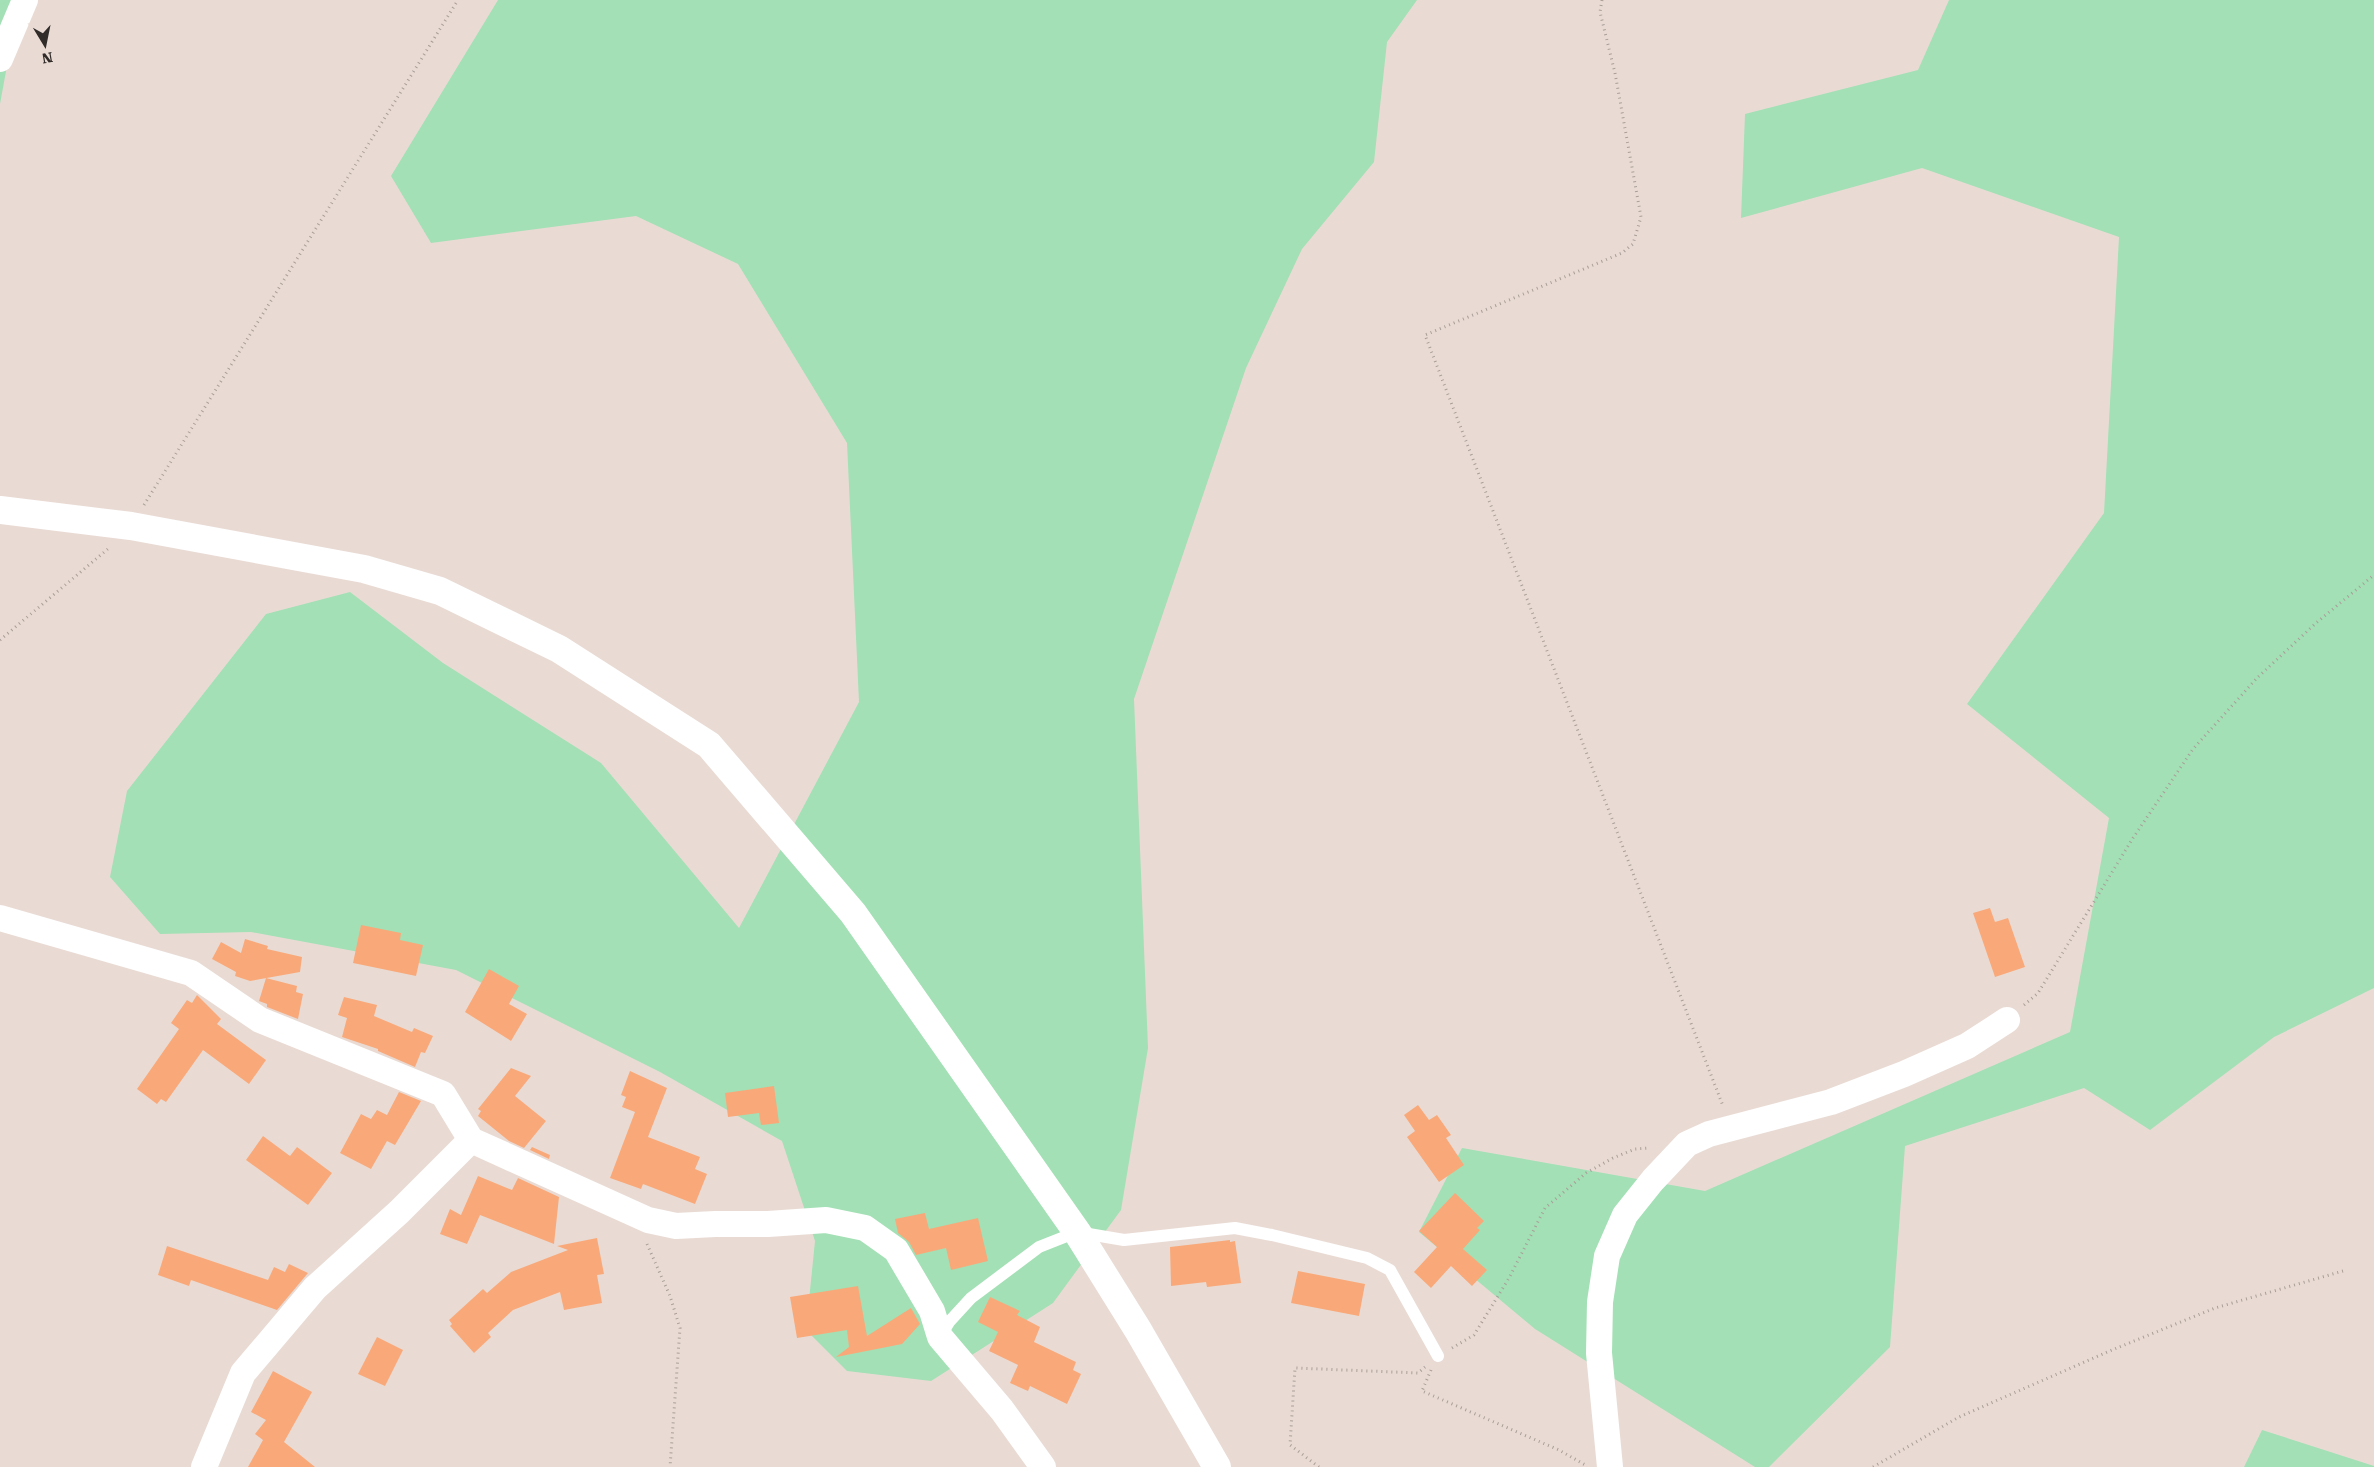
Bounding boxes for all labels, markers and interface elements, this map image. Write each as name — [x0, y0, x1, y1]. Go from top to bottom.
north arrow — [20, 20, 70, 70]
text: N — [40, 49, 54, 67]

